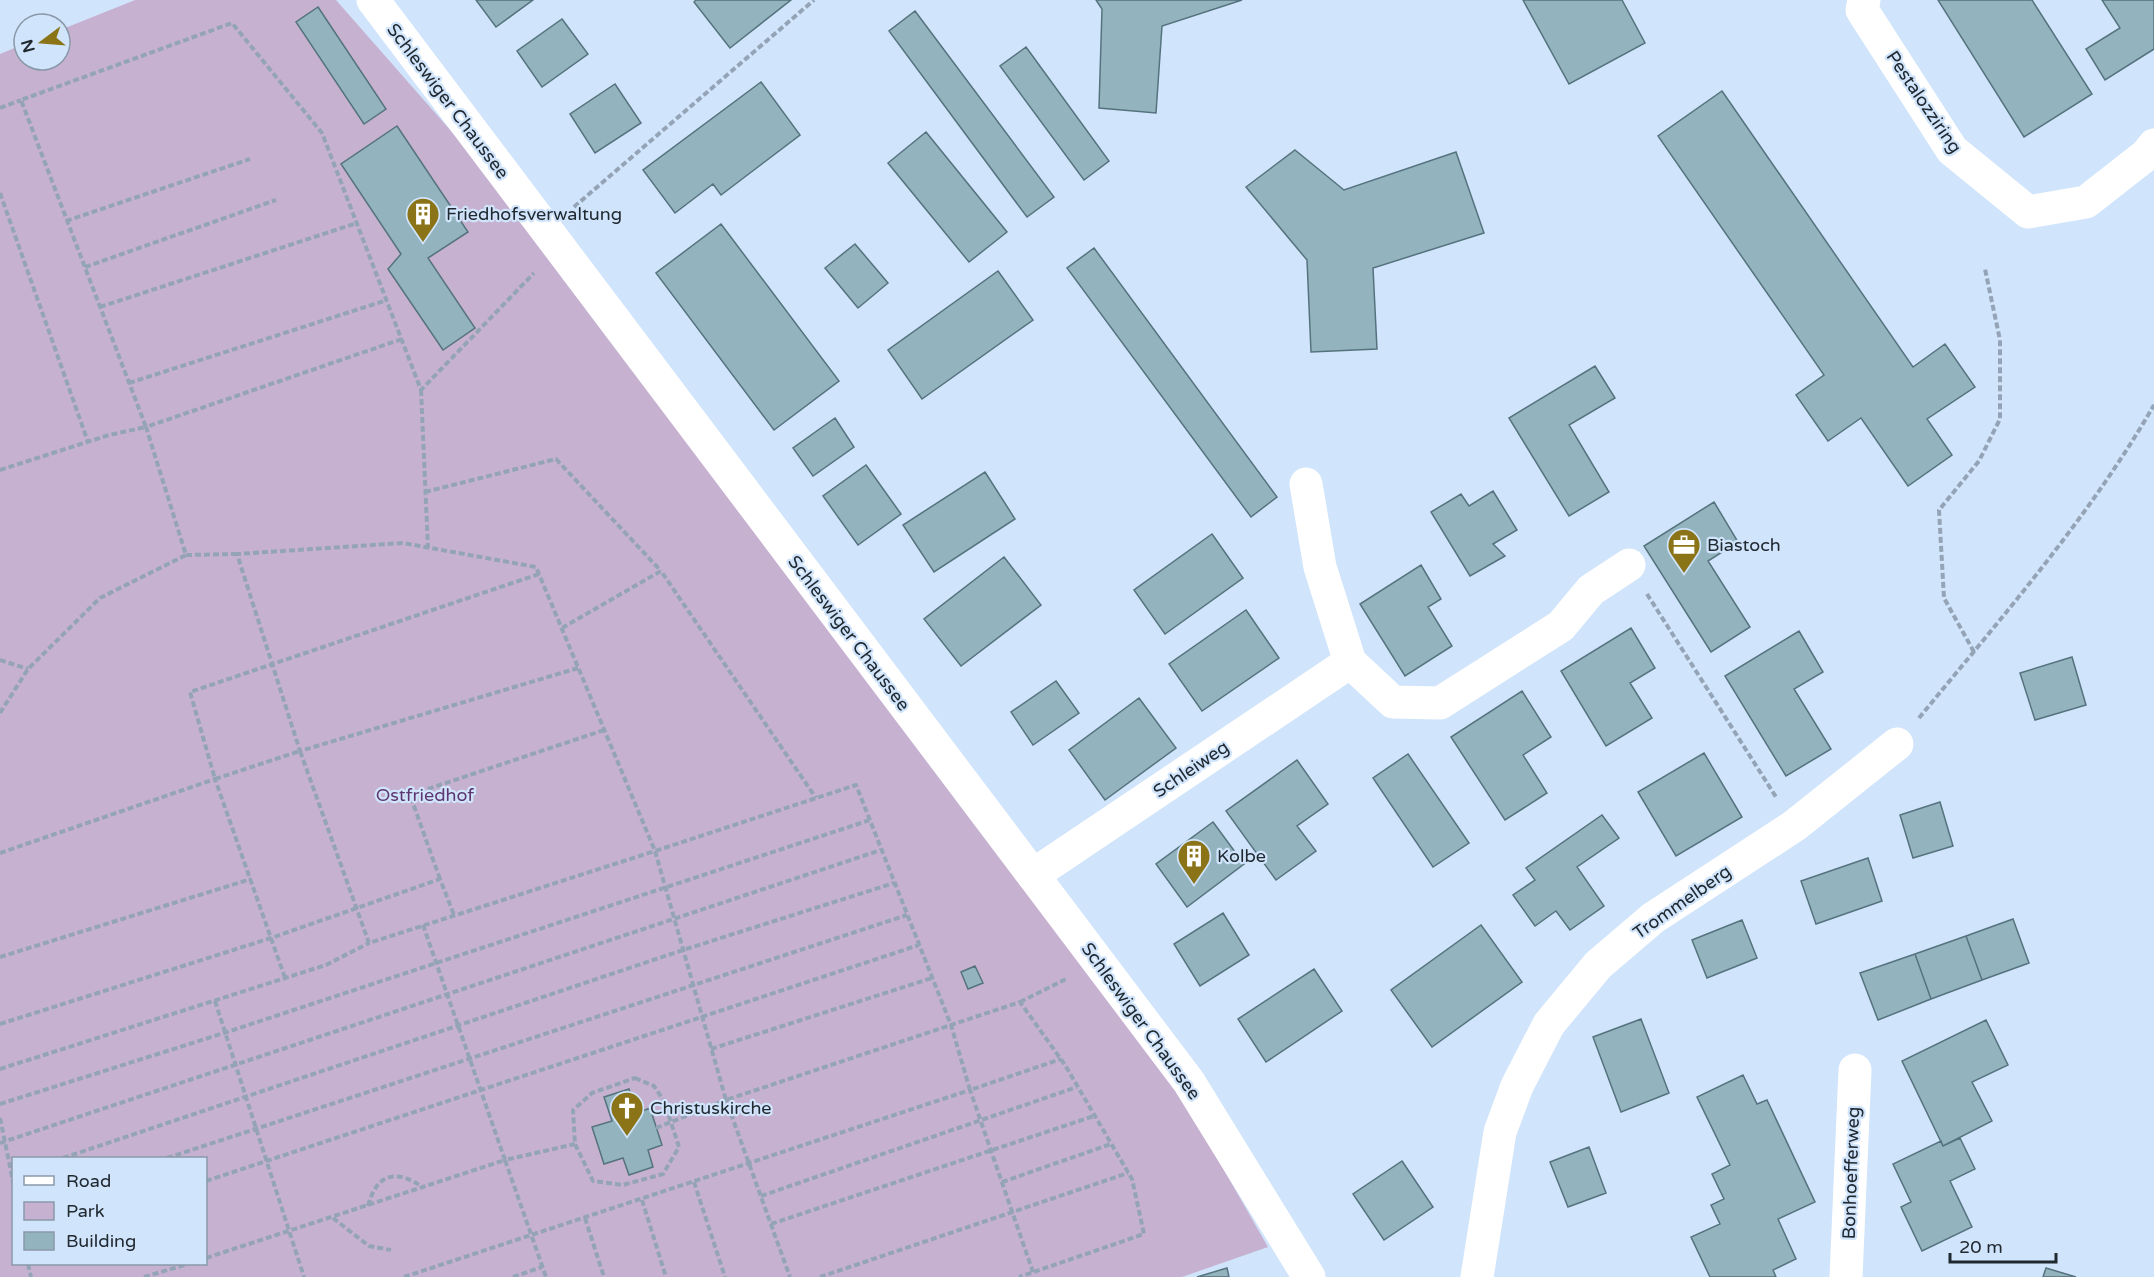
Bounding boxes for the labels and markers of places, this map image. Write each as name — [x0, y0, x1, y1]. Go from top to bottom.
building icon: Friedhofsverwaltung — [405, 196, 441, 243]
place label: Friedhofsverwaltung — [446, 203, 622, 225]
office icon: Biastoch — [1666, 527, 1702, 574]
place label: Biastoch — [1707, 534, 1781, 556]
building icon: Kolbe — [1176, 838, 1212, 885]
place label: Kolbe — [1217, 845, 1266, 867]
church icon: Christuskirche — [609, 1090, 645, 1137]
place label: Christuskirche — [650, 1097, 772, 1119]

